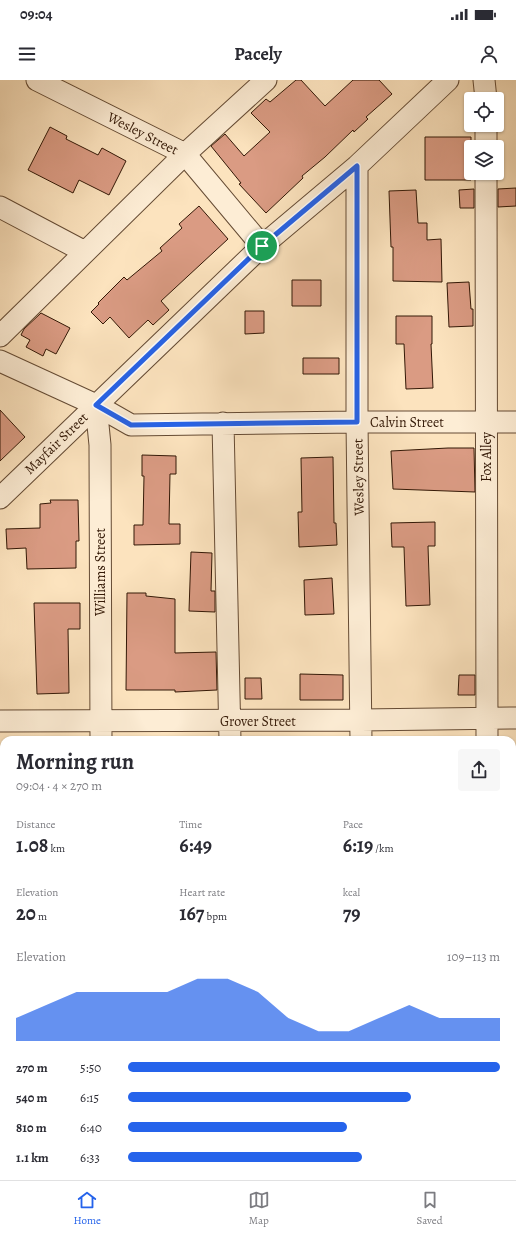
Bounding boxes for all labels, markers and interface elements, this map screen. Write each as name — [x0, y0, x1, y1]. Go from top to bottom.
text: 09:04 — [20, 4, 53, 24]
text: Pacely — [234, 42, 282, 66]
icon: menu — [16, 43, 38, 65]
icon: person — [478, 43, 500, 65]
map controls — [464, 92, 504, 180]
button: locate — [464, 92, 504, 132]
street label: Wesley Street — [103, 107, 182, 160]
button: layers — [464, 140, 504, 180]
pin — [245, 229, 279, 263]
icon: arrive — [251, 235, 273, 257]
street label: Mayfair Street — [20, 408, 93, 479]
street label: Calvin Street — [370, 413, 444, 432]
street label: Fox Alley — [477, 431, 496, 482]
street label: Wesley Street — [348, 438, 369, 517]
street label: Williams Street — [91, 528, 110, 617]
street label: Grover Street — [220, 712, 296, 731]
text: Morning run — [16, 747, 134, 777]
button: share — [458, 749, 500, 791]
text: 09:04 · 4 × 270 m — [16, 777, 102, 794]
text: Distance — [16, 817, 55, 832]
text: Time — [179, 817, 202, 832]
text: Pace — [343, 817, 363, 832]
text: 1.08 — [16, 832, 48, 859]
text: 6:49 — [179, 832, 212, 859]
text: 6:19 — [343, 832, 373, 859]
text: km — [48, 841, 65, 856]
text: /km — [373, 841, 394, 856]
text: Elevation — [16, 885, 58, 900]
text: Heart rate — [179, 885, 225, 900]
text: kcal — [343, 885, 360, 900]
text: 20 — [16, 900, 36, 927]
text: 167 — [179, 900, 204, 927]
text: 79 — [343, 900, 360, 927]
text: m — [36, 909, 47, 924]
text: bpm — [204, 909, 227, 924]
text: Elevation — [16, 948, 66, 965]
text: 109–113 m — [447, 948, 500, 965]
text: 270 m — [16, 1059, 48, 1076]
text: 5:50 — [80, 1059, 101, 1076]
text: 540 m — [16, 1089, 47, 1106]
text: 6:15 — [80, 1089, 99, 1106]
text: 810 m — [16, 1119, 47, 1136]
text: 6:40 — [80, 1119, 102, 1136]
text: 1.1 km — [16, 1149, 49, 1166]
text: 6:33 — [80, 1149, 100, 1166]
tab: Home — [73, 1189, 101, 1228]
tab: Map — [248, 1189, 270, 1228]
tab: Saved — [417, 1189, 443, 1228]

